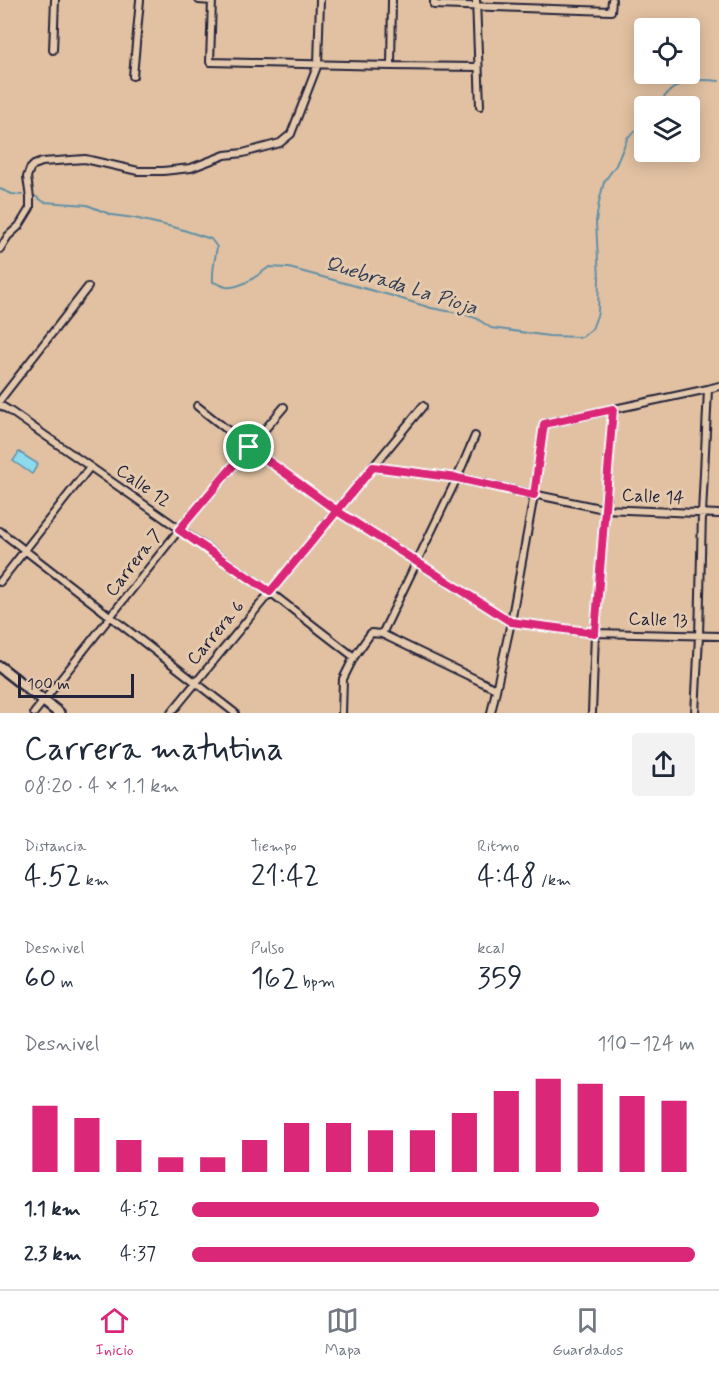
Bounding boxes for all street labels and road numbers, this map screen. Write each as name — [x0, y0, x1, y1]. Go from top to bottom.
street label: Calle 12 — [111, 459, 175, 513]
street label: Calle 14 — [621, 483, 685, 511]
street label: Carrera 7 — [100, 524, 168, 602]
street label: Carrera 6 — [182, 595, 250, 671]
street label: Calle 13 — [628, 607, 688, 633]

